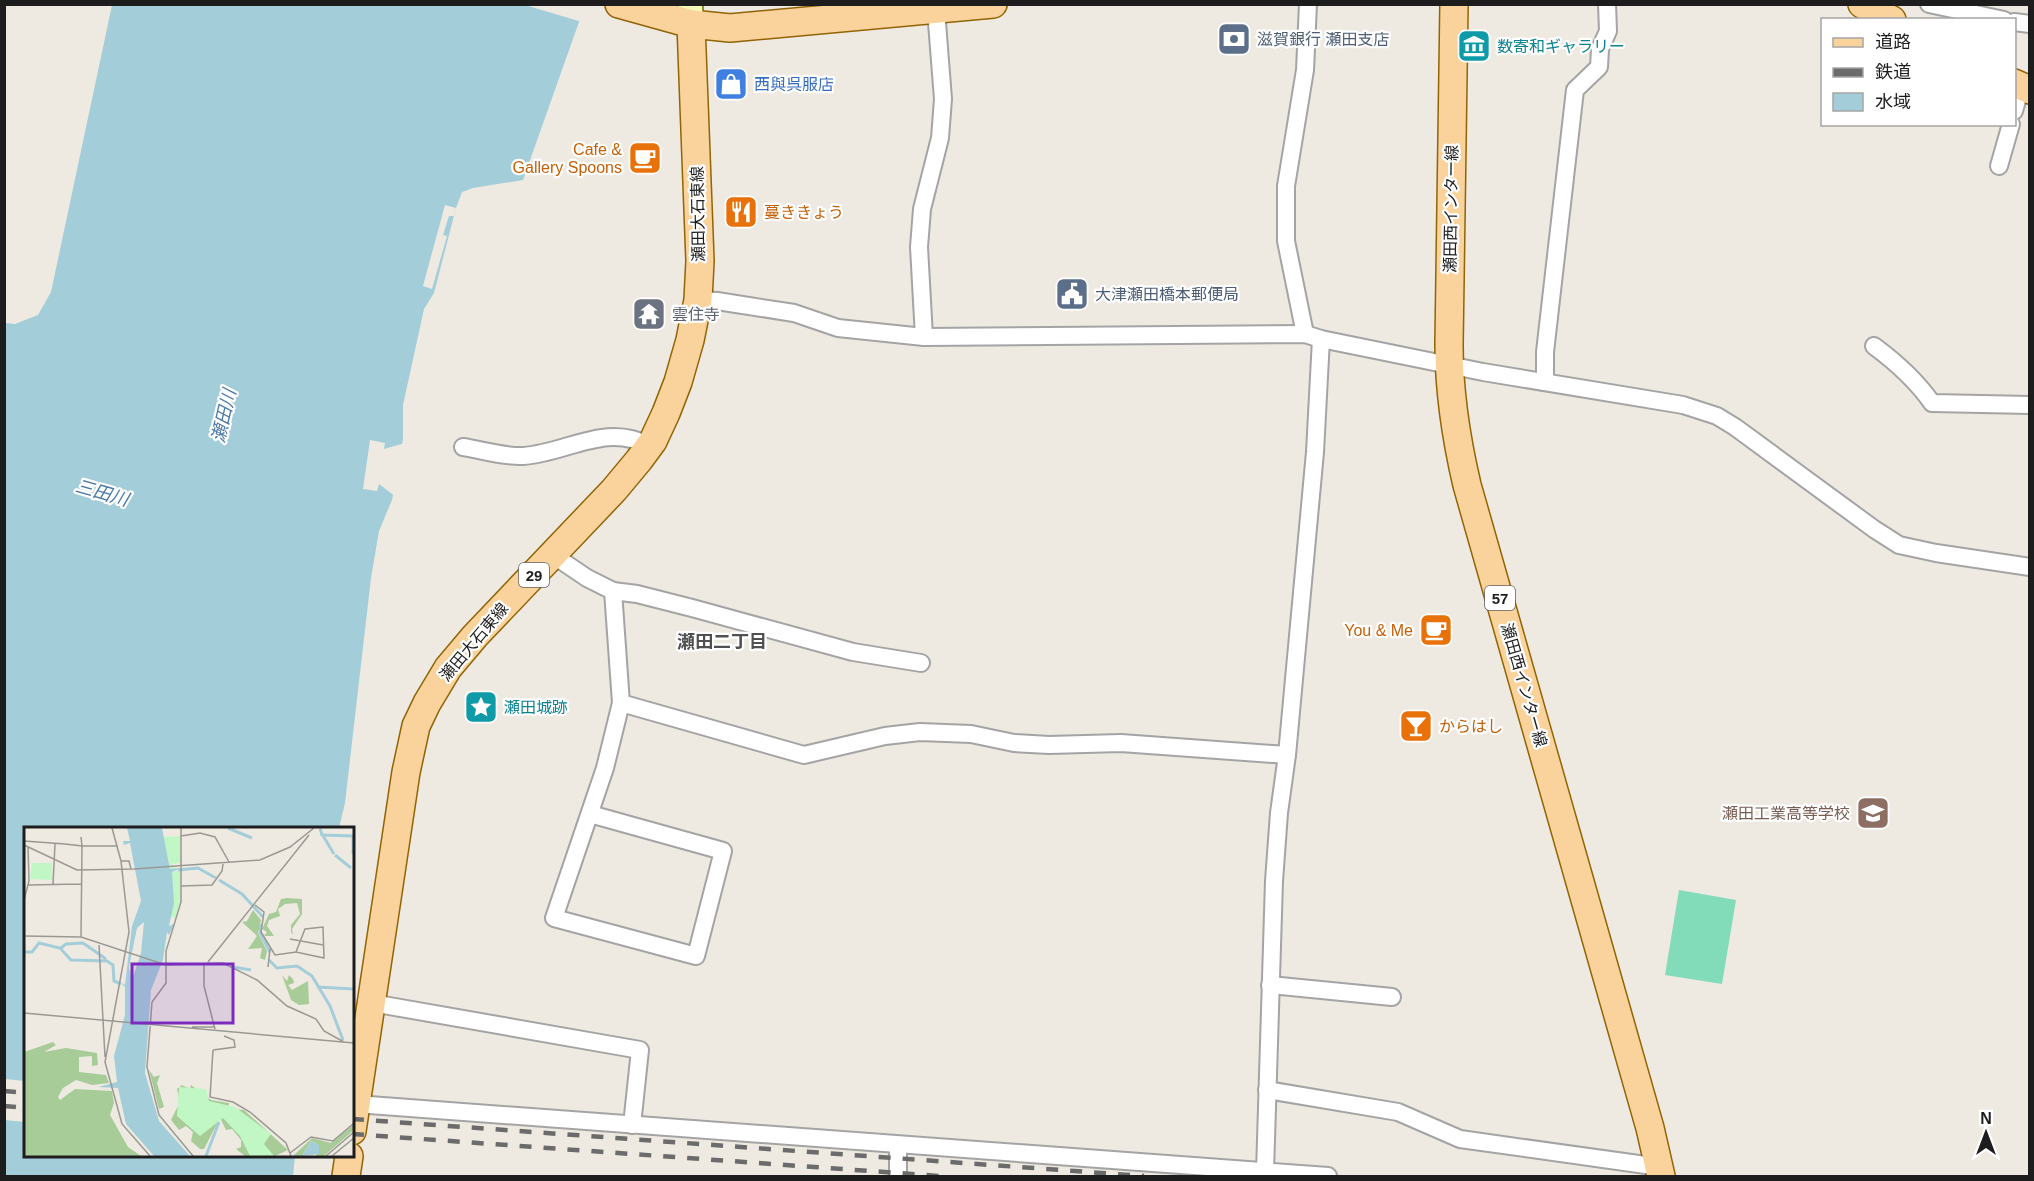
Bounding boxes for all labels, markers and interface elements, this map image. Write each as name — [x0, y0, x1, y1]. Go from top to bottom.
legend — [1821, 18, 2016, 126]
bank icon: 滋賀銀行 瀬田支店 — [1216, 21, 1252, 57]
museum icon: 数寄和ギャラリー — [1456, 28, 1492, 64]
place label: 滋賀銀行 瀬田支店 — [1257, 31, 1389, 48]
text: 道路 — [1875, 32, 1911, 52]
place label: 数寄和ギャラリー — [1497, 38, 1625, 55]
text: 鉄道 — [1875, 62, 1911, 82]
shop icon: 西與呉服店 — [713, 66, 749, 102]
place label: 西與呉服店 — [754, 76, 834, 93]
text: 水域 — [1875, 92, 1911, 112]
cafe icon: Cafe & Gallery Spoons — [627, 140, 663, 176]
place label: Cafe & Gallery Spoons — [513, 141, 622, 176]
street label: 瀬田西インター線 — [1441, 145, 1461, 273]
street label: 瀬田大石東線 — [689, 166, 707, 262]
restaurant icon: 蔓ききょう — [723, 194, 759, 230]
place label: 蔓ききょう — [764, 204, 844, 221]
public building icon: 大津瀬田橋本郵便局 — [1054, 276, 1090, 312]
place label: 大津瀬田橋本郵便局 — [1095, 286, 1239, 303]
temple icon: 雲住寺 — [631, 296, 667, 332]
place label: 雲住寺 — [672, 306, 720, 323]
water label: 瀬田川 — [208, 385, 240, 445]
water label: 三田川 — [73, 476, 133, 511]
road number: 29 — [519, 563, 549, 587]
road number: 57 — [1485, 586, 1515, 610]
street label: 瀬田大石東線 — [437, 600, 511, 684]
cafe icon: You & Me — [1418, 612, 1454, 648]
street label: 瀬田西インター線 — [1498, 621, 1550, 749]
place label: You & Me — [1344, 622, 1413, 639]
district label: 瀬田二丁目 — [677, 632, 767, 652]
place icon: 瀬田城跡 — [463, 689, 499, 725]
place label: 瀬田城跡 — [504, 699, 568, 716]
bar icon: からはし — [1398, 708, 1434, 744]
place label: からはし — [1439, 718, 1503, 735]
school or university icon: 瀬田工業高等学校 — [1855, 795, 1891, 831]
place label: 瀬田工業高等学校 — [1722, 805, 1850, 822]
inset map — [24, 827, 354, 1157]
north arrow — [1956, 1103, 2016, 1163]
text: N — [1980, 1110, 1992, 1127]

